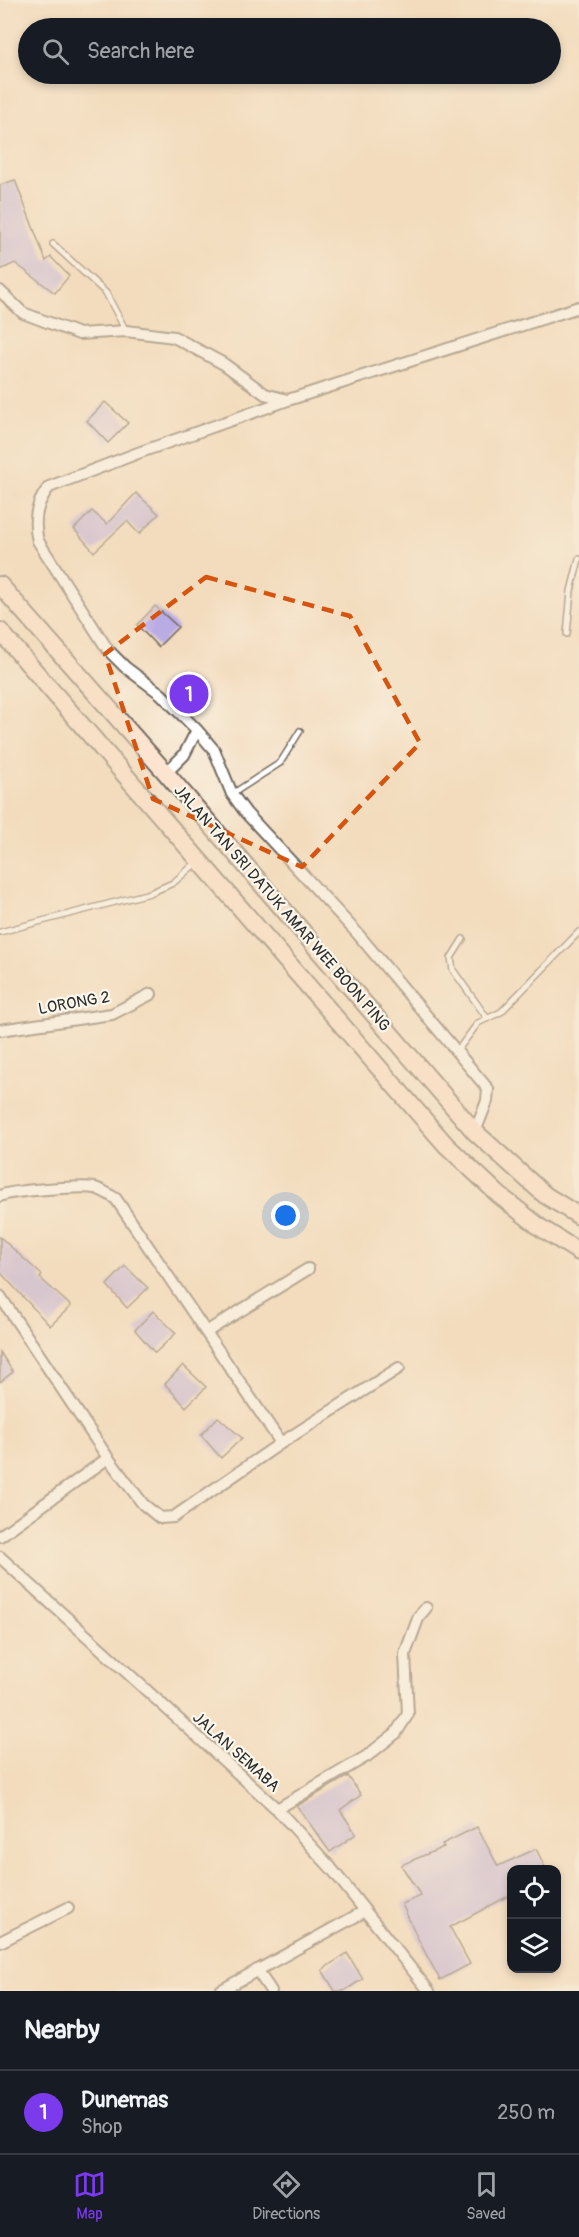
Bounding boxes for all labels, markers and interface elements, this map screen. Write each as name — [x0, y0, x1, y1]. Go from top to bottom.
search box — [18, 18, 561, 84]
icon: search — [39, 35, 72, 68]
text: Search here — [87, 37, 194, 65]
pin: 1 — [170, 672, 208, 716]
street label: JALAN TAN SRI DATUK AMAR WEE BOON PING — [169, 781, 395, 1035]
street label: LORONG 2 — [37, 987, 111, 1019]
your location — [271, 1201, 300, 1230]
street label: JALAN SEMABA — [188, 1708, 284, 1796]
map controls — [507, 1865, 561, 1973]
button: locate — [507, 1865, 561, 1919]
button: layers — [507, 1919, 561, 1973]
text: Nearby — [24, 2014, 100, 2046]
text: Dunemas — [81, 2086, 168, 2114]
text: 1 — [40, 2100, 47, 2125]
text: 250 m — [497, 2100, 555, 2125]
text: Shop — [81, 2114, 122, 2139]
tab: Map — [73, 2168, 106, 2224]
tab: Directions — [252, 2168, 320, 2224]
tab: Saved — [466, 2168, 506, 2224]

